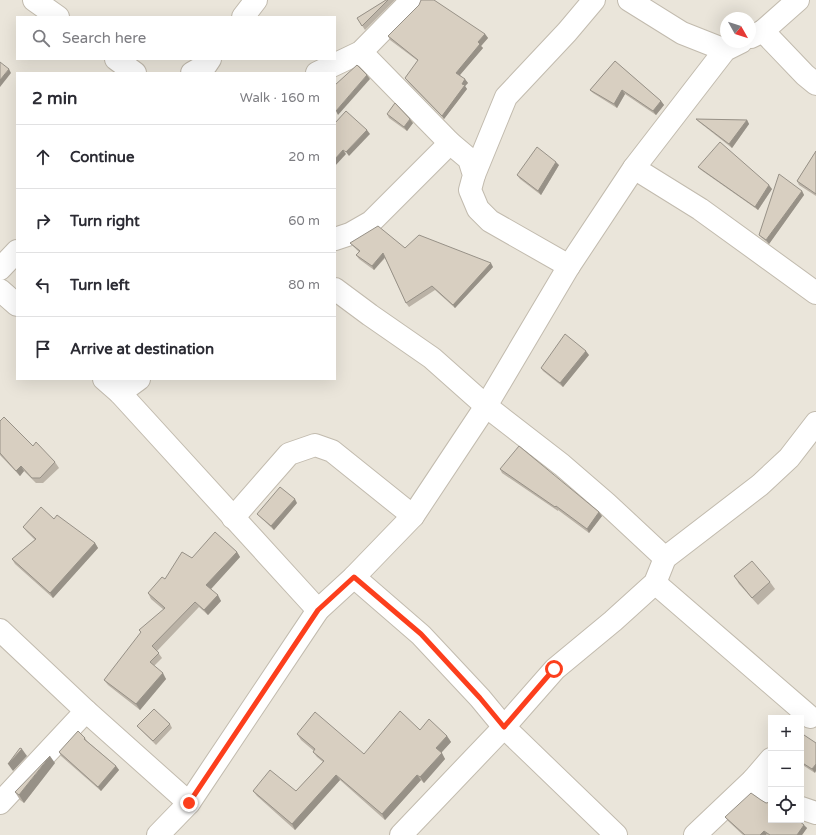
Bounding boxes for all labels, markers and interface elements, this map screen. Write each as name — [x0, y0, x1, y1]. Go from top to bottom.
north arrow — [720, 12, 756, 48]
search box — [16, 16, 336, 60]
icon: search — [30, 27, 52, 49]
text: Search here — [62, 29, 146, 47]
text: 2 min — [32, 88, 77, 109]
text: Walk · 160 m — [240, 90, 320, 106]
icon: ahead — [32, 146, 54, 168]
text: Continue — [70, 148, 134, 166]
text: 20 m — [288, 149, 320, 165]
icon: right — [32, 210, 54, 232]
text: Turn right — [70, 212, 140, 230]
text: 60 m — [288, 213, 320, 229]
icon: left — [32, 274, 54, 296]
text: Turn left — [70, 276, 130, 294]
text: 80 m — [288, 277, 320, 293]
icon: arrive — [32, 338, 54, 360]
text: Arrive at destination — [70, 340, 214, 358]
route start — [545, 660, 563, 678]
map controls — [768, 715, 804, 823]
button: + — [768, 715, 804, 751]
button: − — [768, 751, 804, 787]
button: locate — [768, 787, 804, 823]
route end — [180, 794, 198, 812]

